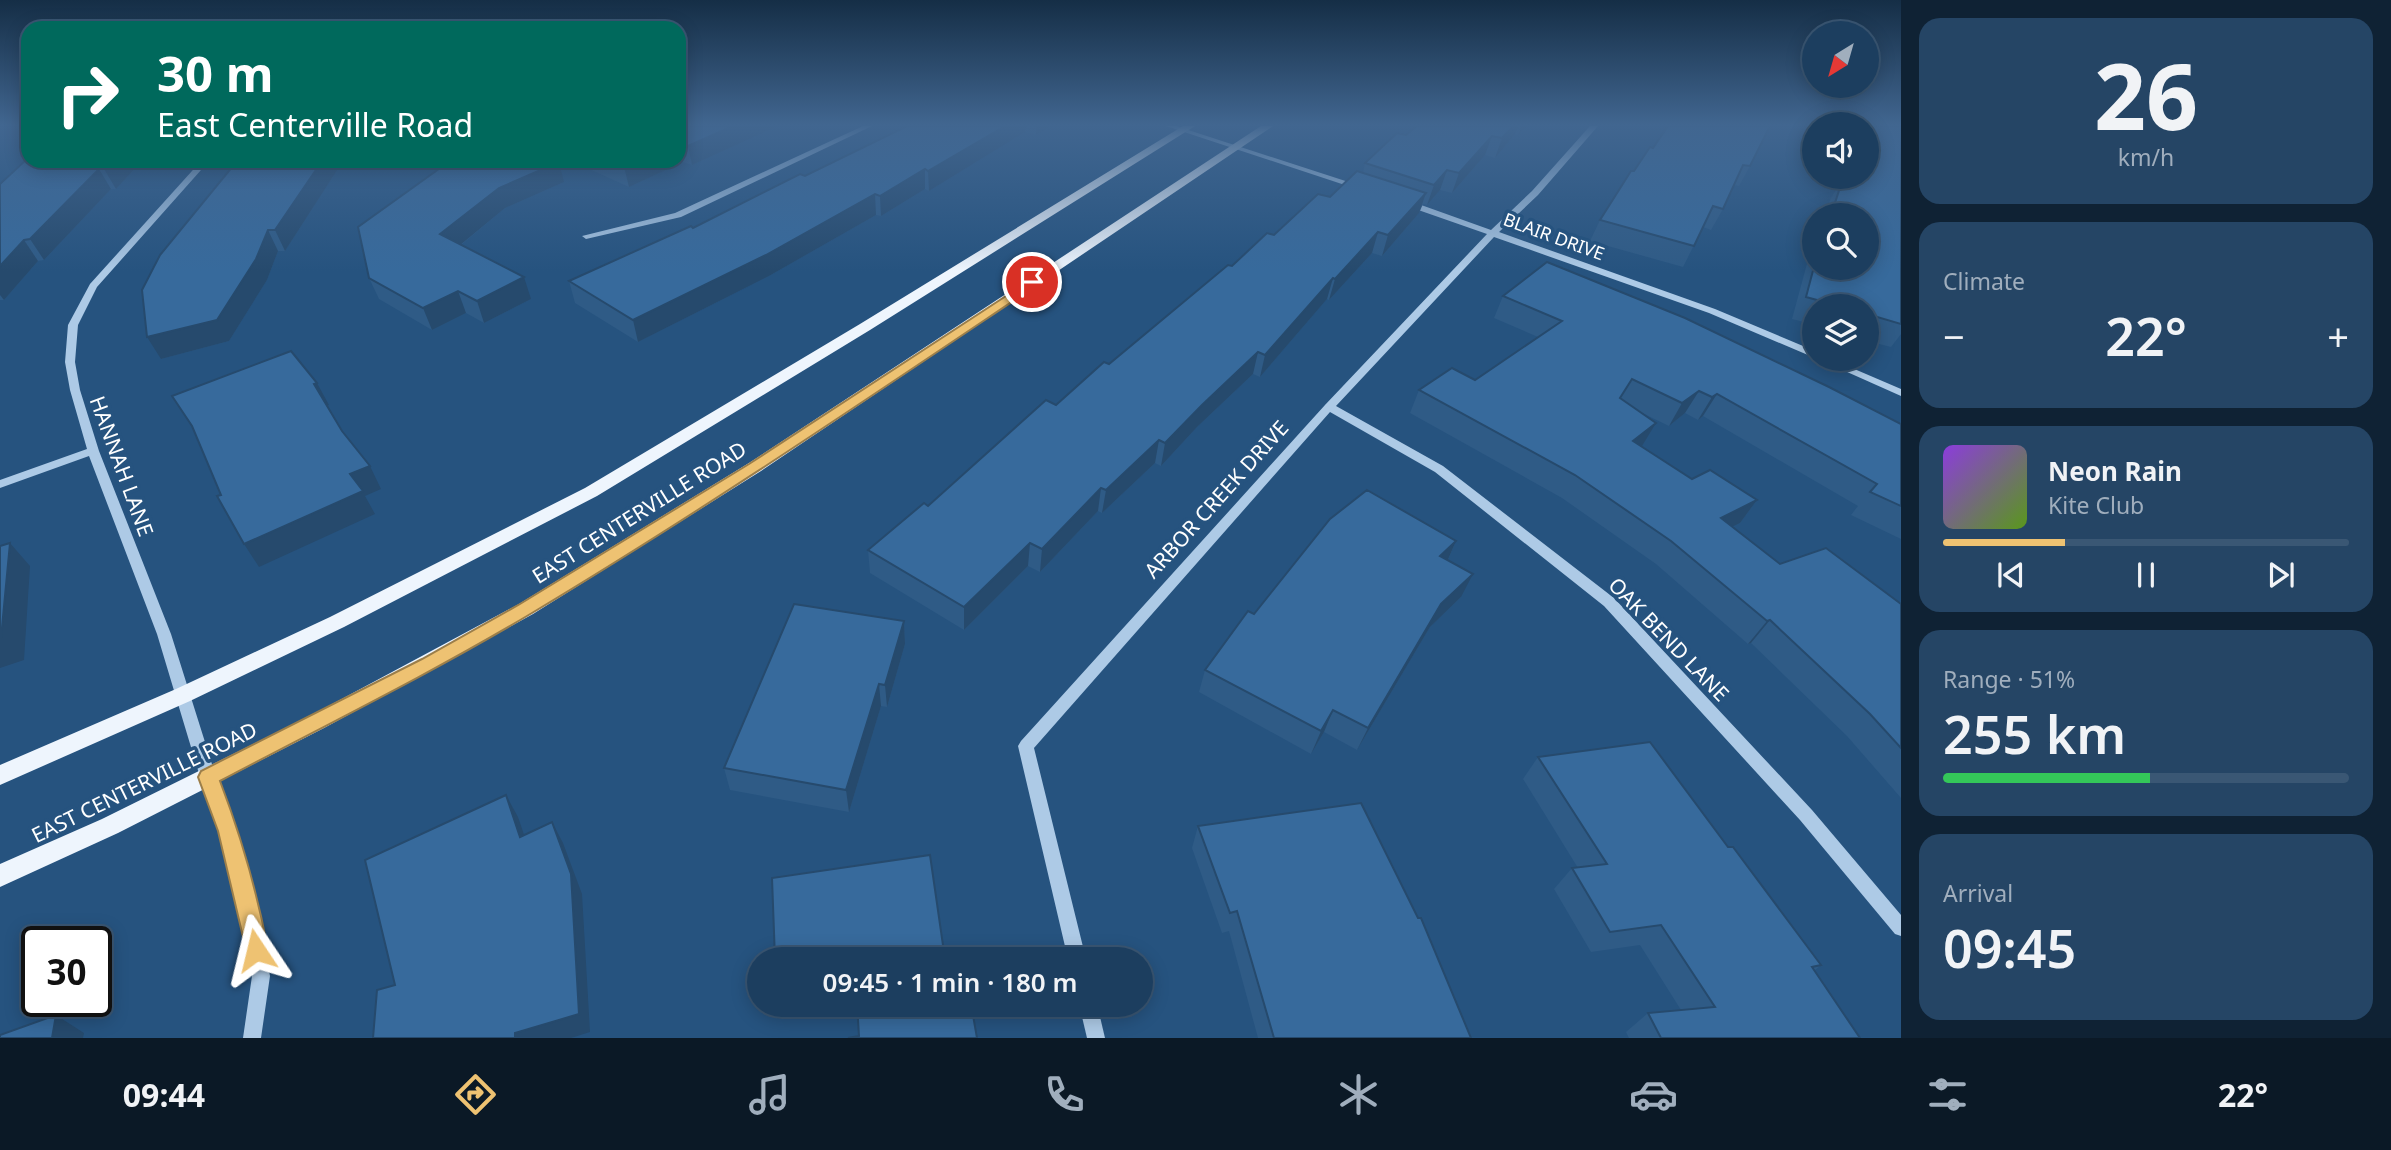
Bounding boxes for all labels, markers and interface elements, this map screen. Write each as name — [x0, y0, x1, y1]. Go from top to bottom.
north arrow — [1802, 21, 1880, 98]
map controls — [1802, 21, 1879, 371]
text: 26 — [2094, 33, 2198, 157]
text: 30 m — [157, 40, 274, 106]
icon: right — [42, 49, 133, 140]
text: East Centerville Road — [157, 103, 473, 146]
button: sound — [1802, 112, 1879, 189]
text: km/h — [2118, 141, 2174, 173]
button: search — [1802, 203, 1879, 280]
street label: BLAIR DRIVE — [1500, 207, 1608, 265]
pin — [1002, 252, 1062, 312]
icon: arrive — [1013, 263, 1051, 301]
text: Climate — [1943, 265, 2025, 297]
button: layers — [1802, 294, 1879, 371]
text: 22° — [2105, 300, 2187, 371]
text: − — [1943, 310, 1965, 362]
text: + — [2327, 310, 2349, 362]
street label: HANNAH LANE — [84, 392, 160, 540]
street label: ARBOR CREEK DRIVE — [1138, 414, 1294, 584]
street label: EAST CENTERVILLE ROAD — [527, 434, 751, 590]
text: Neon Rain — [2048, 453, 2182, 489]
text: Kite Club — [2048, 489, 2144, 521]
icon: previous — [1992, 556, 2030, 594]
icon: pause — [2127, 556, 2165, 594]
icon: next — [2262, 556, 2300, 594]
street label: OAK BEND LANE — [1603, 571, 1735, 707]
text: Range · 51% — [1943, 663, 2075, 695]
text: 255 km — [1943, 698, 2126, 769]
street label: EAST CENTERVILLE ROAD — [27, 715, 261, 849]
text: Arrival — [1943, 877, 2013, 909]
text: 09:45 — [1943, 912, 2076, 983]
position arrow — [219, 913, 293, 987]
speed limit sign: 30 — [21, 926, 112, 1017]
text: 09:45 · 1 min · 180 m — [823, 964, 1077, 1000]
icon: directions — [451, 1070, 500, 1119]
icon: music — [745, 1070, 794, 1119]
icon: phone — [1040, 1070, 1089, 1119]
icon: climate — [1334, 1070, 1383, 1119]
icon: car — [1629, 1070, 1678, 1119]
icon: filters — [1923, 1070, 1972, 1119]
text: 09:44 — [123, 1073, 205, 1116]
text: 22° — [2218, 1073, 2268, 1116]

